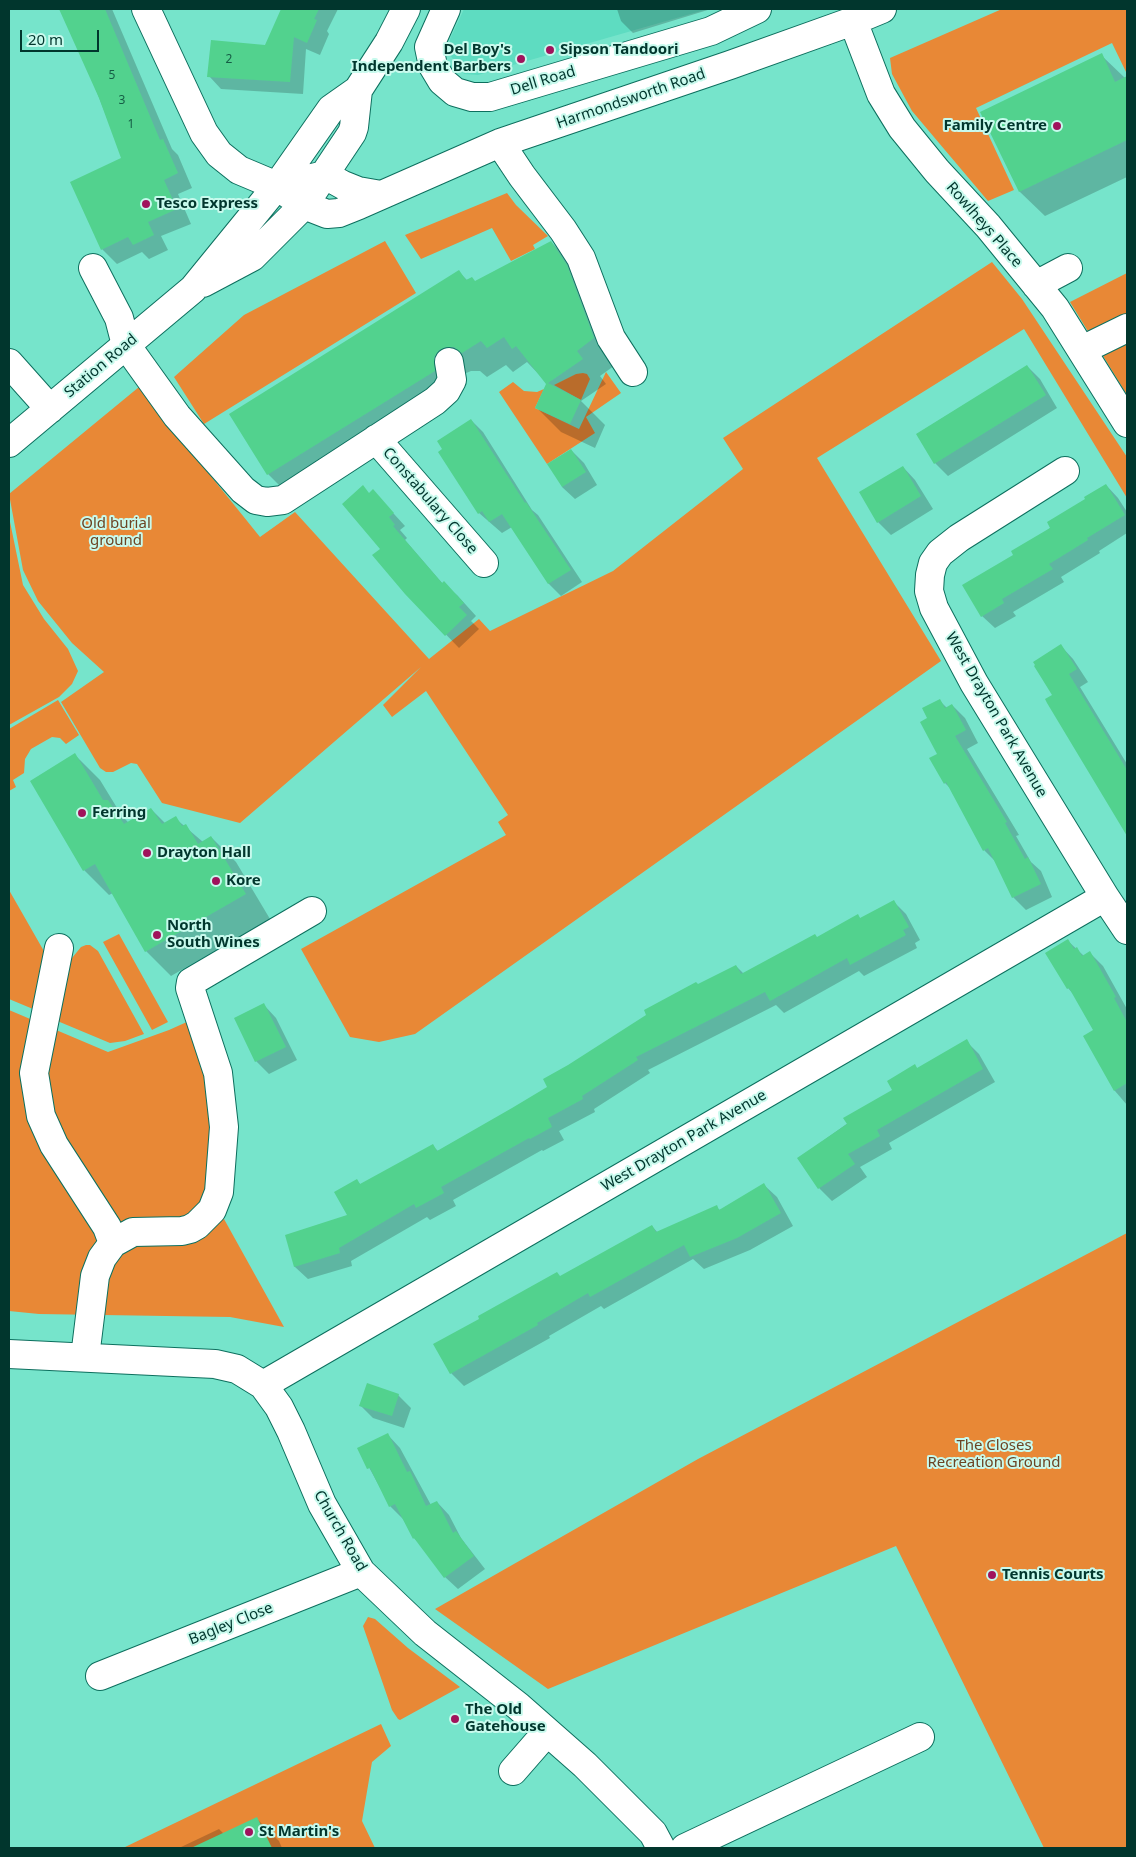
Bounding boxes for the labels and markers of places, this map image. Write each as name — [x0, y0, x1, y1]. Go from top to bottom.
place label: Del Boy's Independent Barbers — [352, 41, 511, 76]
place label: Sipson Tandoori — [560, 41, 678, 59]
marker: Sipson Tandoori — [544, 44, 556, 56]
marker: Del Boy's Independent Barbers — [515, 53, 527, 65]
place label: Family Centre — [944, 117, 1047, 135]
marker: Family Centre — [1051, 120, 1063, 132]
place label: Tesco Express — [156, 195, 258, 213]
marker: Tesco Express — [140, 198, 152, 210]
place label: Ferring — [92, 804, 146, 822]
marker: Ferring — [76, 807, 88, 819]
place label: Drayton Hall — [157, 844, 251, 862]
marker: Drayton Hall — [141, 847, 153, 859]
place label: Kore — [226, 872, 261, 890]
marker: Kore — [210, 875, 222, 887]
place label: North South Wines — [167, 917, 260, 952]
marker: North South Wines — [151, 929, 163, 941]
place label: Tennis Courts — [1002, 1566, 1103, 1584]
marker: Tennis Courts — [986, 1569, 998, 1581]
place label: The Old Gatehouse — [465, 1701, 546, 1736]
marker: The Old Gatehouse — [449, 1713, 461, 1725]
place label: St Martin's — [259, 1823, 339, 1841]
marker: St Martin's — [243, 1826, 255, 1838]

